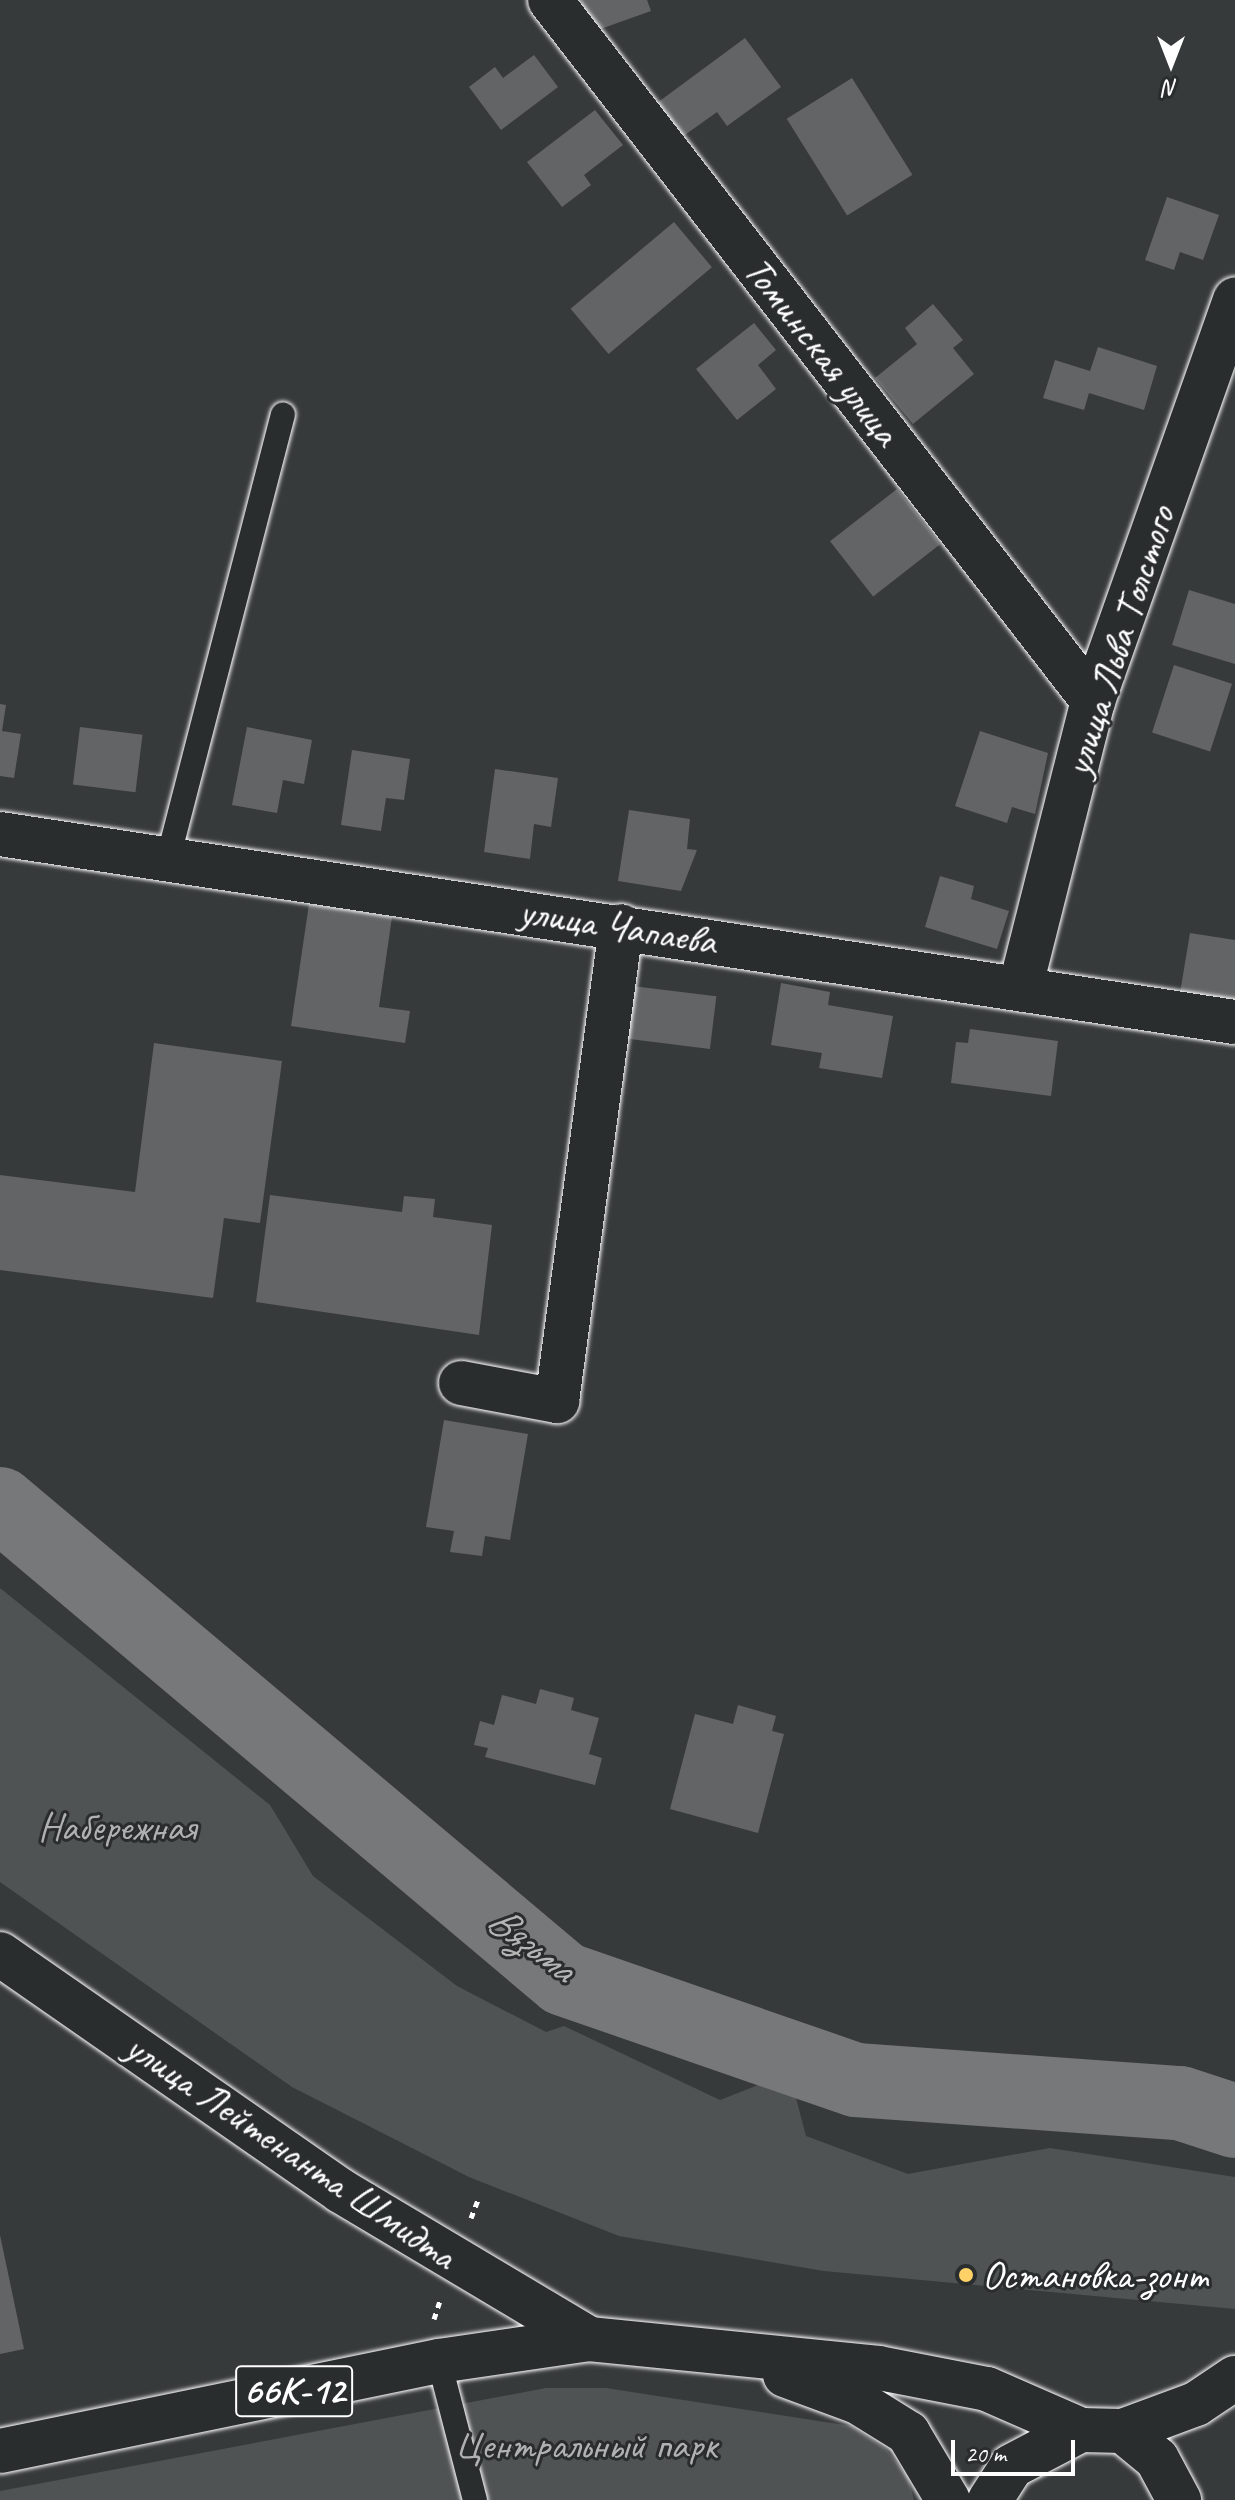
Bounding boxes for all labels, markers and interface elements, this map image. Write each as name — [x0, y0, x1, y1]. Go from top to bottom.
north arrow — [1131, 24, 1211, 104]
text: N — [1164, 74, 1178, 102]
street label: Томинская улица — [732, 246, 912, 456]
street label: улица Льва Толстого — [1053, 501, 1185, 781]
street label: улица Чапаева — [516, 887, 720, 965]
park label: Набережная — [38, 1803, 196, 1851]
water label: Вязьма — [477, 1895, 585, 1993]
street label: улица Лейтенанта Шмидта — [118, 2023, 464, 2279]
place label: Остановка-зонт — [982, 2251, 1208, 2299]
marker: Остановка-зонт — [957, 2266, 975, 2284]
road number: 66К-12 — [234, 2357, 354, 2425]
park label: Центральный парк — [455, 2421, 717, 2469]
scale bar — [955, 2424, 1079, 2474]
text: 20 m — [965, 2439, 1006, 2469]

